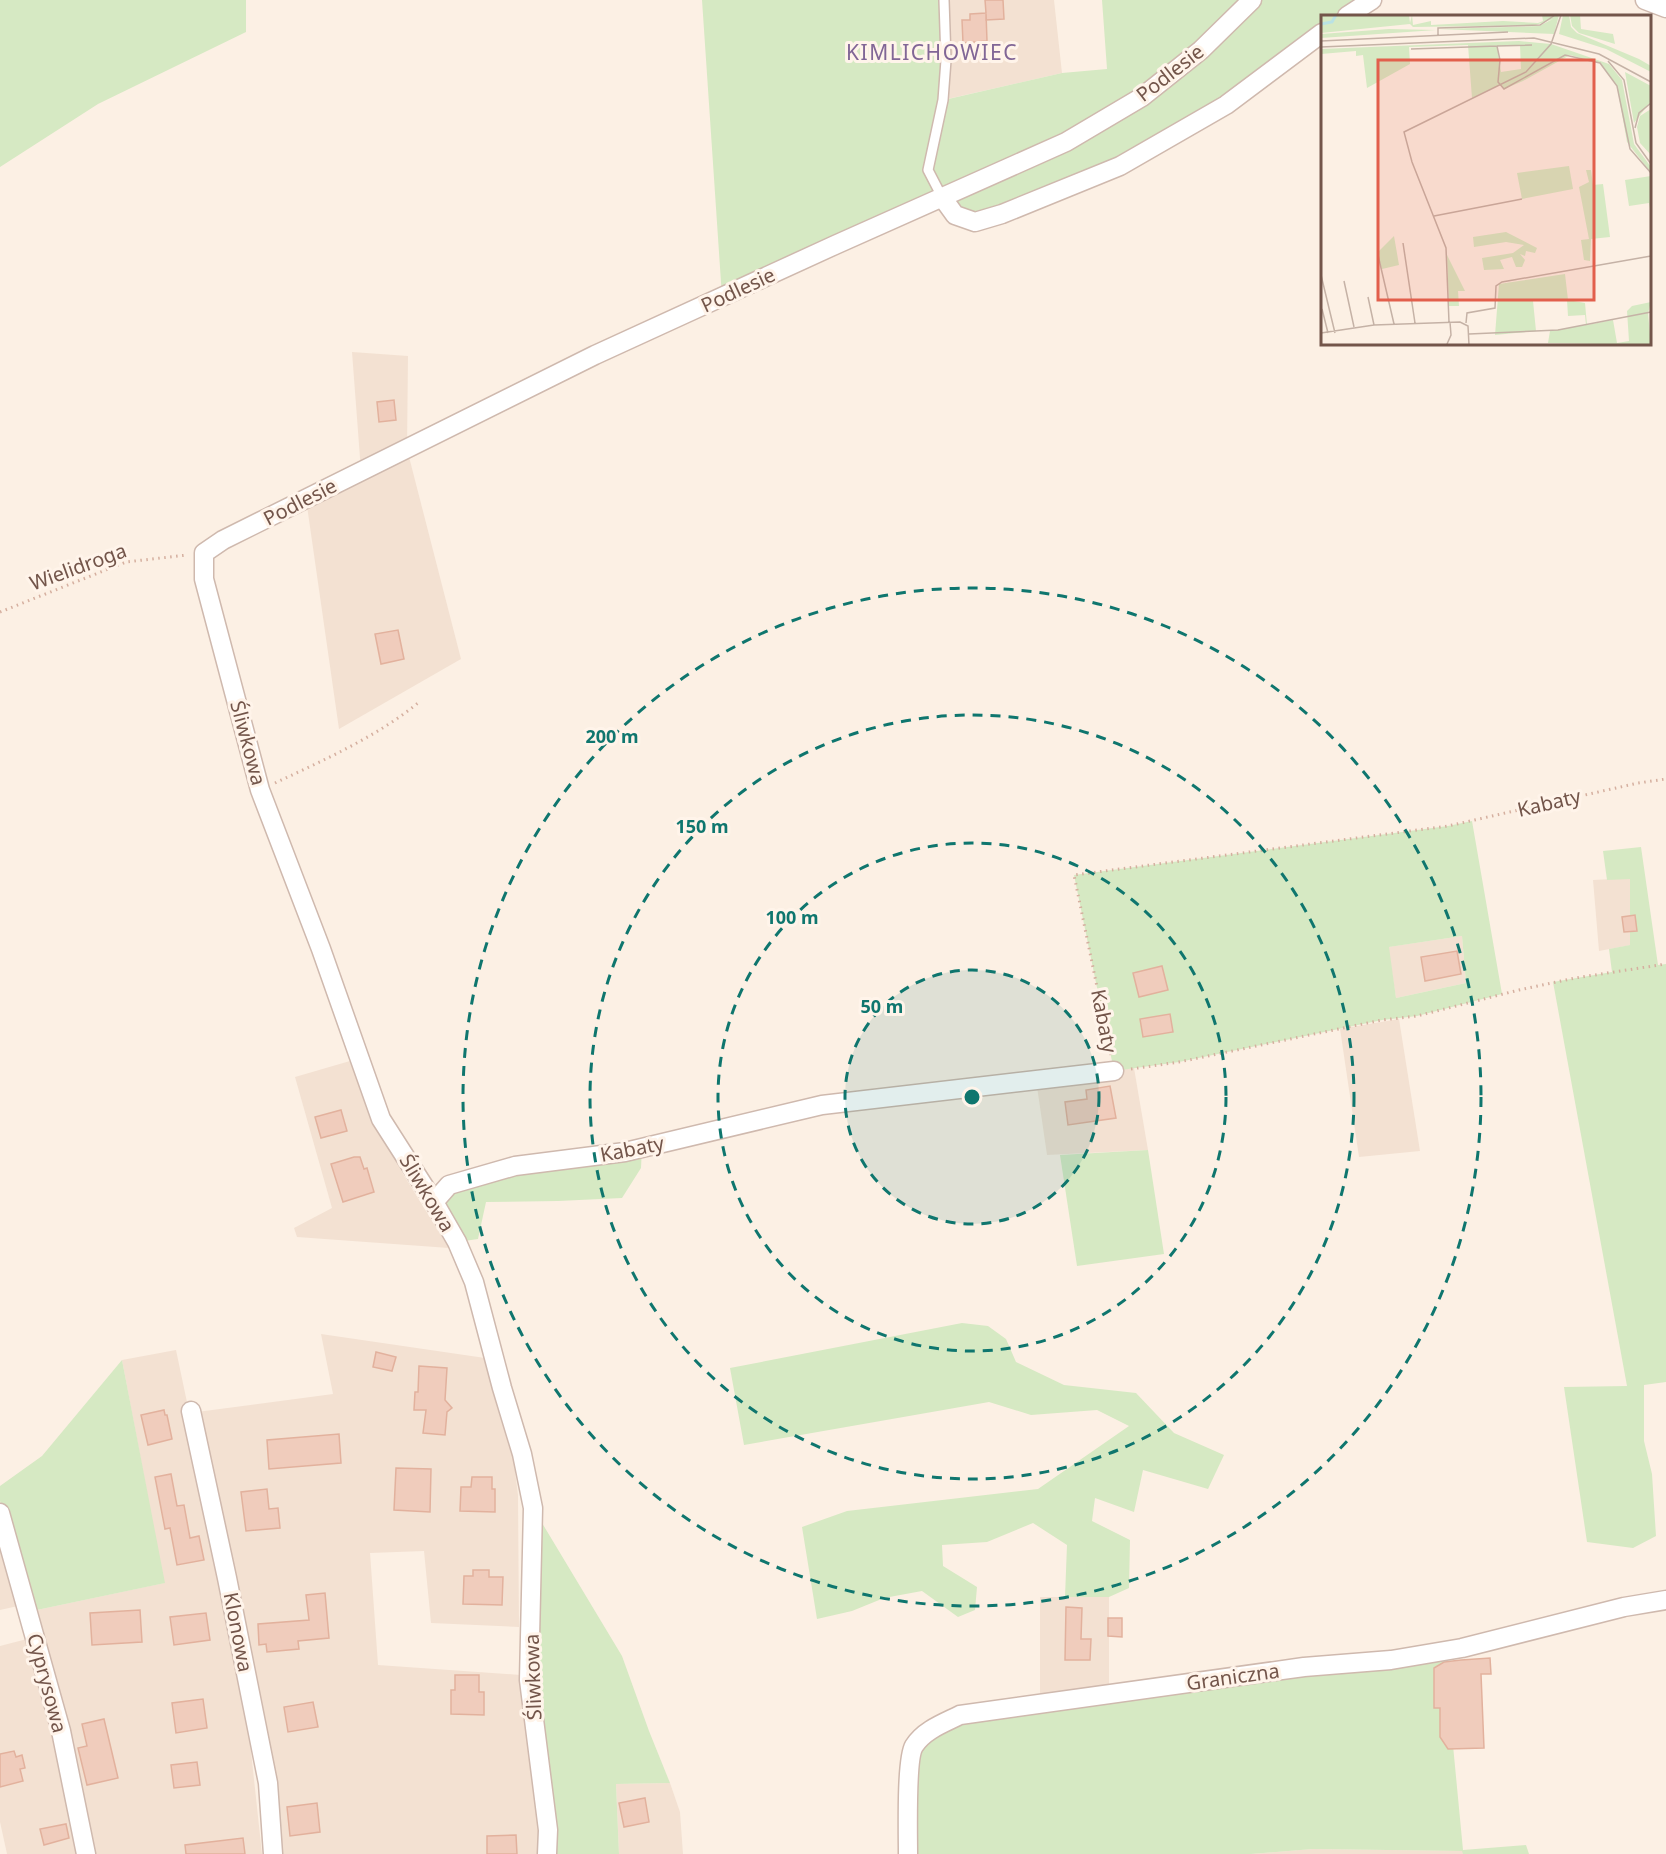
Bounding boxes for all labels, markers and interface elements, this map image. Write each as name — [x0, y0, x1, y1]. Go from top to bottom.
inset map — [1321, 15, 1651, 345]
district label: KIMLICHOWIEC — [846, 38, 1018, 66]
street label: Podlesie — [1130, 38, 1209, 108]
street label: Podlesie — [696, 261, 779, 318]
street label: Podlesie — [258, 472, 341, 532]
street label: Wielidroga — [26, 537, 130, 597]
street label: Śliwkowa — [224, 698, 273, 788]
text: 200 m — [585, 724, 639, 748]
street label: Kabaty — [1514, 782, 1584, 823]
text: 150 m — [675, 814, 729, 838]
text: 100 m — [765, 905, 819, 929]
street label: Kabaty — [1085, 987, 1124, 1056]
text: 50 m — [861, 994, 903, 1018]
centre of rings — [962, 1087, 982, 1107]
street label: Kabaty — [598, 1129, 667, 1168]
street label: Śliwkowa — [394, 1149, 461, 1237]
street label: Klonowa — [218, 1590, 259, 1674]
street label: Cyprysowa — [21, 1630, 74, 1736]
street label: Śliwkowa — [518, 1633, 547, 1721]
street label: Graniczna — [1185, 1657, 1281, 1696]

